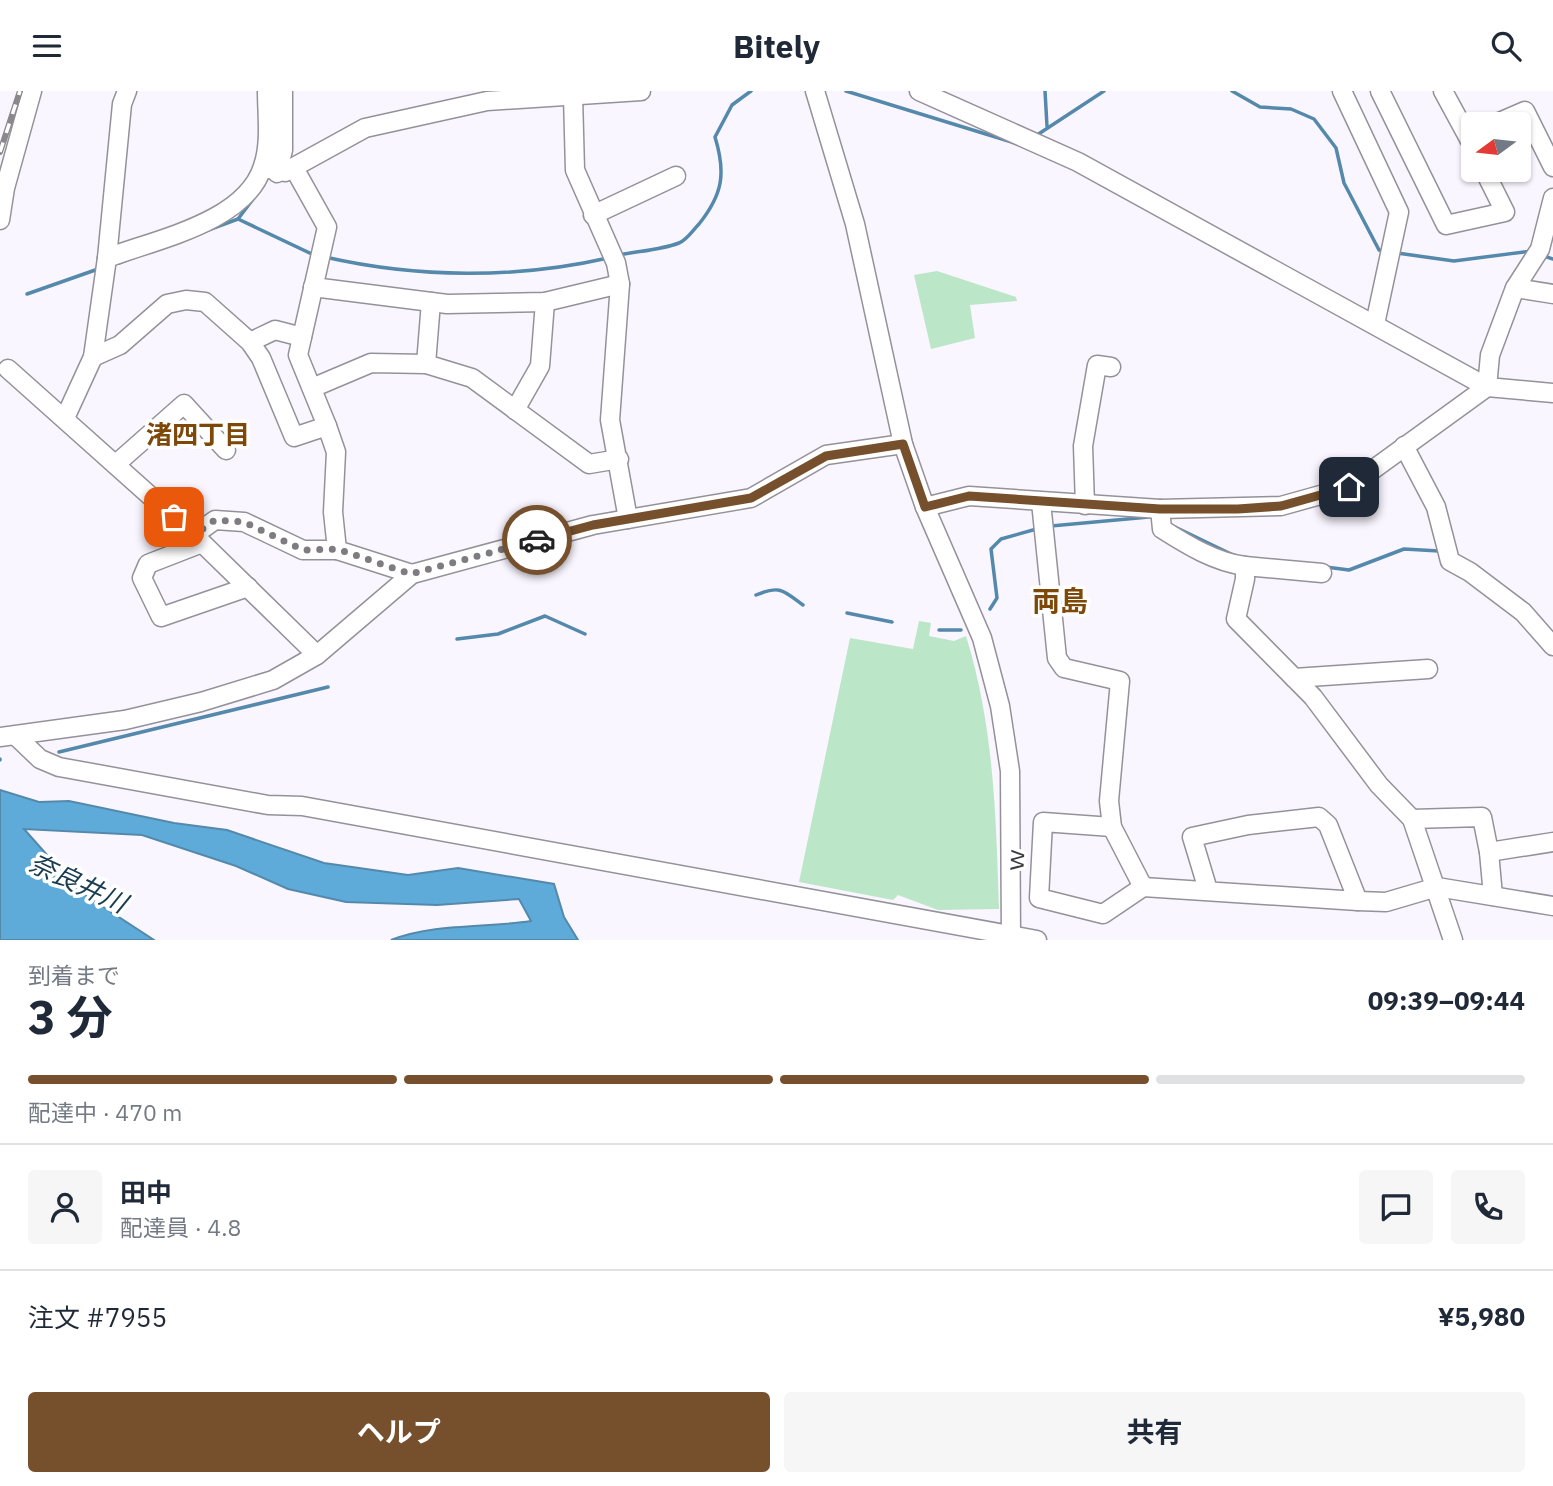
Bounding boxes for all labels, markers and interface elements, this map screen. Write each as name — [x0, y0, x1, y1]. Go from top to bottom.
text: Bitely — [733, 25, 820, 67]
icon: menu — [28, 27, 66, 65]
icon: search — [1487, 27, 1525, 65]
north arrow — [1461, 112, 1531, 182]
map controls — [1461, 112, 1531, 182]
district label: 渚四丁目 — [146, 417, 250, 451]
pin — [1319, 457, 1379, 517]
icon: home — [1330, 468, 1368, 506]
pin — [144, 487, 204, 547]
icon: bag — [155, 498, 193, 536]
courier — [502, 505, 572, 575]
icon: car — [518, 521, 556, 559]
district label: 両島 — [1032, 582, 1088, 619]
water label: 奈良井川 — [24, 845, 135, 921]
street label: ｗ — [998, 847, 1032, 873]
text: 到着まで — [28, 960, 120, 990]
text: 09:39–09:44 — [1368, 983, 1525, 1017]
text: 3 分 — [28, 987, 112, 1047]
text: 配達中 · 470 m — [28, 1097, 182, 1127]
button: person — [28, 1170, 102, 1244]
button: chat — [1359, 1170, 1433, 1244]
button: phone — [1451, 1170, 1525, 1244]
text: 田中 — [120, 1175, 172, 1209]
text: 配達員 · 4.8 — [120, 1212, 241, 1242]
text: ¥5,980 — [1438, 1299, 1525, 1333]
text: 注文 #7955 — [28, 1300, 167, 1334]
button: ヘルプ — [28, 1392, 770, 1472]
button: 共有 — [784, 1392, 1525, 1472]

